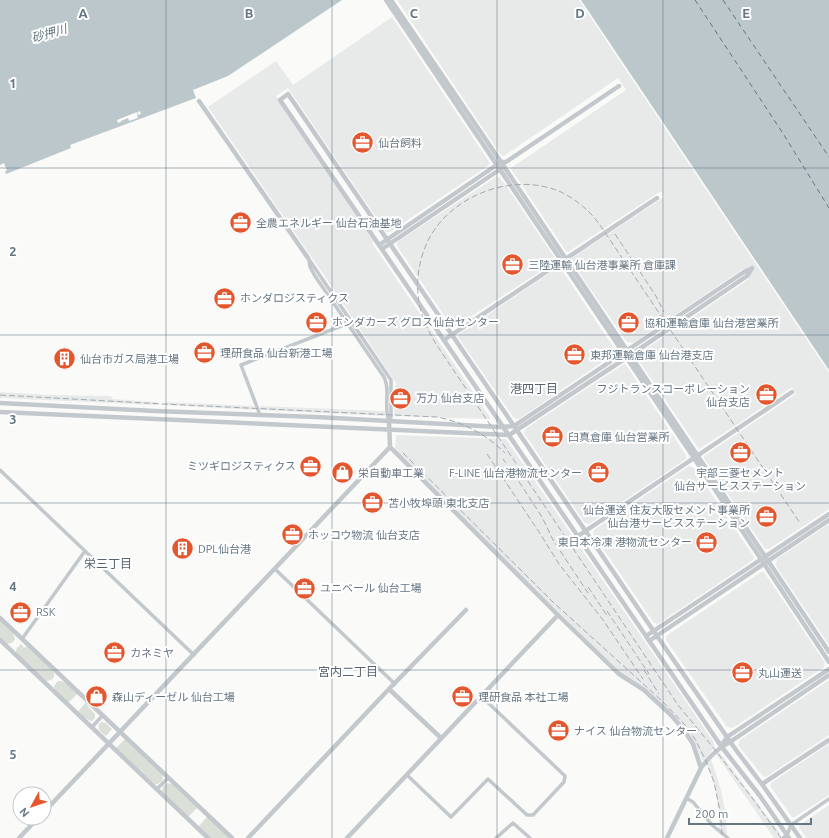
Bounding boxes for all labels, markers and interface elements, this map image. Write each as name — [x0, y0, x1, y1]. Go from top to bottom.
text: A — [78, 6, 88, 20]
text: B — [245, 6, 254, 20]
text: C — [410, 6, 419, 20]
text: D — [575, 6, 585, 20]
text: E — [742, 6, 750, 20]
water label: 砂押川 — [30, 21, 70, 44]
text: 1 — [9, 76, 17, 90]
office icon: 仙台飼料 — [349, 130, 375, 156]
place label: 仙台飼料 — [378, 137, 422, 149]
office icon: 全農エネルギー 仙台石油基地 — [227, 210, 253, 236]
place label: 全農エネルギー 仙台石油基地 — [256, 217, 402, 229]
text: 2 — [9, 244, 17, 258]
office icon: 三陸運輸 仙台港事業所 倉庫課 — [499, 252, 525, 278]
place label: 三陸運輸 仙台港事業所 倉庫課 — [528, 259, 676, 271]
office icon: ホンダロジスティクス — [211, 285, 237, 311]
place label: ホンダロジスティクス — [240, 292, 349, 304]
office icon: ホンダカーズ グロス仙台センター — [303, 309, 329, 335]
office icon: 協和運輸倉庫 仙台港営業所 — [616, 310, 642, 336]
place label: ホンダカーズ グロス仙台センター — [332, 316, 499, 328]
place label: 協和運輸倉庫 仙台港営業所 — [644, 317, 780, 329]
office icon: 理研食品 仙台新港工場 — [191, 340, 217, 366]
office icon: 東邦運輸倉庫 仙台港支店 — [562, 342, 588, 368]
building icon: 仙台市ガス局港工場 — [51, 346, 77, 372]
place label: 理研食品 仙台新港工場 — [220, 347, 333, 359]
place label: 東邦運輸倉庫 仙台港支店 — [590, 349, 714, 361]
place label: 仙台市ガス局港工場 — [80, 353, 179, 365]
district label: 港四丁目 — [510, 382, 558, 395]
office icon: フジトランスコーポレーション 仙台支店 — [753, 382, 779, 408]
place label: フジトランスコーポレーション 仙台支店 — [596, 383, 750, 408]
office icon: 万力 仙台支店 — [387, 385, 413, 411]
place label: 万力 仙台支店 — [416, 392, 485, 404]
text: 3 — [9, 412, 17, 426]
office icon: 臼真倉庫 仙台営業所 — [540, 424, 566, 450]
place label: 臼真倉庫 仙台営業所 — [568, 431, 671, 443]
office icon: 宇部三菱セメント 仙台サービスステーション — [727, 440, 753, 466]
office icon: ミツギロジスティクス — [298, 453, 324, 479]
place label: ミツギロジスティクス — [187, 460, 296, 472]
shop icon: 栄自動車工業 — [330, 460, 356, 486]
office icon: F-LINE 仙台港物流センター — [585, 460, 611, 486]
place label: 栄自動車工業 — [358, 467, 424, 479]
place label: F-LINE 仙台港物流センター — [449, 467, 582, 479]
place label: 宇部三菱セメント 仙台サービスステーション — [674, 467, 806, 492]
office icon: 苫小牧埠頭 東北支店 — [360, 490, 386, 516]
place label: 苫小牧埠頭 東北支店 — [388, 497, 490, 509]
office icon: 仙台運送 住友大阪セメント事業所 仙台港サービスステーション — [753, 503, 779, 529]
place label: 仙台運送 住友大阪セメント事業所 仙台港サービスステーション — [583, 504, 751, 529]
office icon: ホッコウ物流 仙台支店 — [280, 522, 306, 548]
place label: ホッコウ物流 仙台支店 — [308, 529, 420, 541]
office icon: 東日本冷凍 港物流センター — [694, 529, 720, 555]
building icon: DPL仙台港 — [169, 536, 195, 562]
place label: 東日本冷凍 港物流センター — [557, 536, 692, 548]
place label: DPL仙台港 — [198, 543, 251, 555]
district label: 栄三丁目 — [84, 557, 132, 570]
office icon: ユニベール 仙台工場 — [291, 575, 317, 601]
text: 4 — [9, 579, 17, 593]
place label: ユニベール 仙台工場 — [320, 582, 422, 594]
office icon: RSK — [7, 599, 33, 625]
place label: RSK — [36, 606, 56, 618]
office icon: カネミヤ — [102, 640, 128, 666]
place label: カネミヤ — [130, 647, 174, 659]
office icon: 丸山運送 — [730, 660, 756, 686]
district label: 宮内二丁目 — [318, 665, 378, 678]
place label: 丸山運送 — [758, 667, 802, 679]
shop icon: 森山ディーゼル 仙台工場 — [83, 684, 109, 710]
office icon: 理研食品 本社工場 — [450, 684, 476, 710]
place label: 森山ディーゼル 仙台工場 — [112, 691, 235, 703]
place label: 理研食品 本社工場 — [478, 691, 569, 703]
office icon: ナイス 仙台物流センター — [546, 718, 572, 744]
place label: ナイス 仙台物流センター — [574, 725, 697, 737]
text: 5 — [9, 747, 17, 761]
north arrow — [12, 786, 52, 826]
scale bar — [689, 800, 811, 826]
text: N — [17, 805, 32, 819]
text: 200 m — [695, 807, 728, 820]

